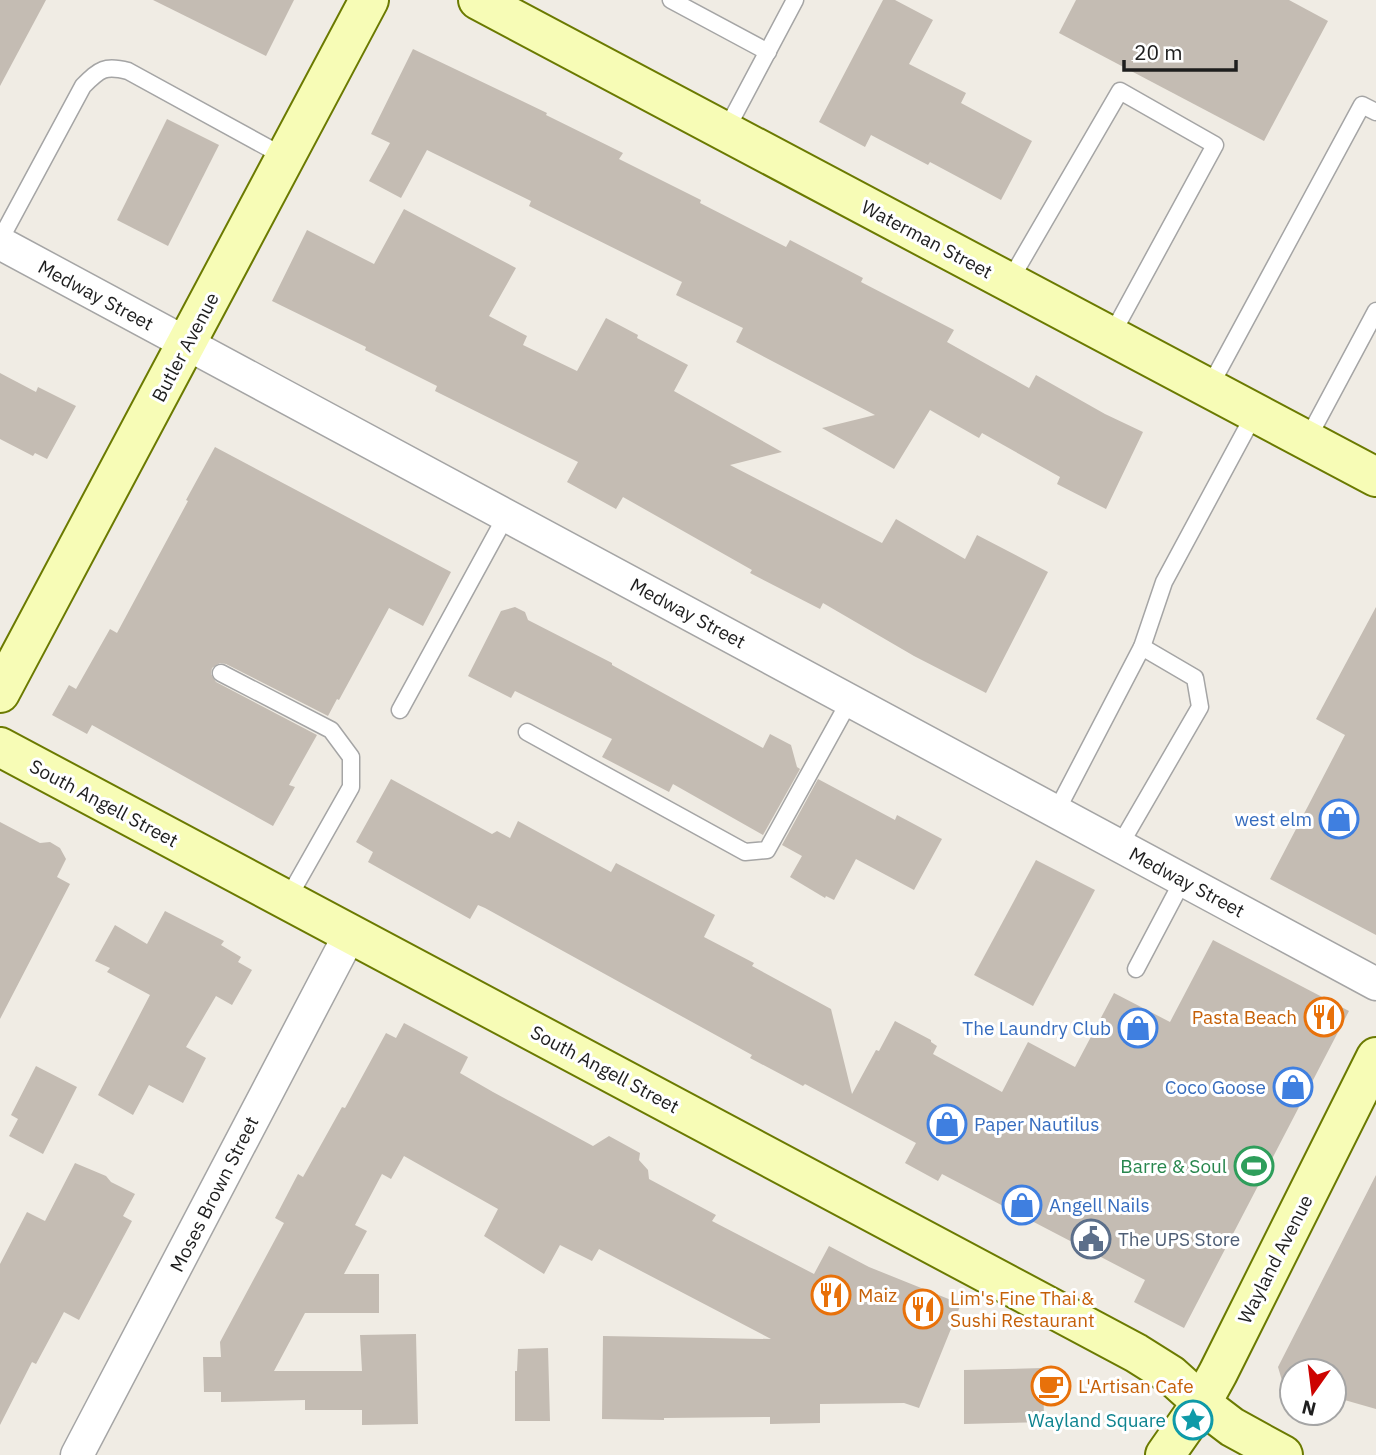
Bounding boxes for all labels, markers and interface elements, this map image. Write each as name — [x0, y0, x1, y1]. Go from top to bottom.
scale bar — [1124, 28, 1236, 72]
text: 20 m — [1134, 38, 1183, 66]
street label: Waterman Street — [857, 194, 997, 284]
street label: Medway Street — [34, 254, 158, 336]
street label: Butler Avenue — [146, 288, 224, 406]
street label: Medway Street — [626, 572, 750, 654]
street label: South Angell Street — [26, 754, 182, 852]
shop icon: west elm — [1318, 798, 1360, 840]
place label: west elm — [1235, 807, 1312, 831]
street label: Medway Street — [1125, 841, 1249, 923]
restaurant icon: Pasta Beach — [1303, 996, 1345, 1038]
place label: Pasta Beach — [1192, 1005, 1297, 1029]
shop icon: The Laundry Club — [1117, 1007, 1159, 1049]
place label: The Laundry Club — [962, 1016, 1111, 1040]
street label: South Angell Street — [527, 1020, 683, 1118]
shop icon: Coco Goose — [1272, 1066, 1314, 1108]
place label: Coco Goose — [1165, 1075, 1266, 1099]
shop icon: Paper Nautilus — [926, 1103, 968, 1145]
street label: Moses Brown Street — [164, 1112, 264, 1276]
place label: Paper Nautilus — [974, 1112, 1099, 1136]
sports icon: Barre & Soul — [1233, 1145, 1275, 1187]
place label: Barre & Soul — [1120, 1154, 1227, 1178]
shop icon: Angell Nails — [1001, 1184, 1043, 1226]
street label: Wayland Avenue — [1232, 1191, 1318, 1327]
place label: Angell Nails — [1049, 1193, 1150, 1217]
public building icon: The UPS Store — [1070, 1218, 1112, 1260]
place label: The UPS Store — [1118, 1227, 1240, 1251]
restaurant icon: Maiz — [810, 1274, 852, 1316]
place label: Maiz — [858, 1283, 897, 1307]
place label: Lim's Fine Thai & Sushi Restaurant — [950, 1286, 1095, 1332]
restaurant icon: Lim's Fine Thai & Sushi Restaurant — [902, 1288, 944, 1330]
north arrow — [1278, 1357, 1348, 1427]
cafe icon: L'Artisan Cafe — [1030, 1365, 1072, 1407]
place label: L'Artisan Cafe — [1078, 1374, 1194, 1398]
text: N — [1299, 1395, 1318, 1422]
place icon: Wayland Square — [1172, 1399, 1214, 1441]
place label: Wayland Square — [1028, 1408, 1166, 1432]

